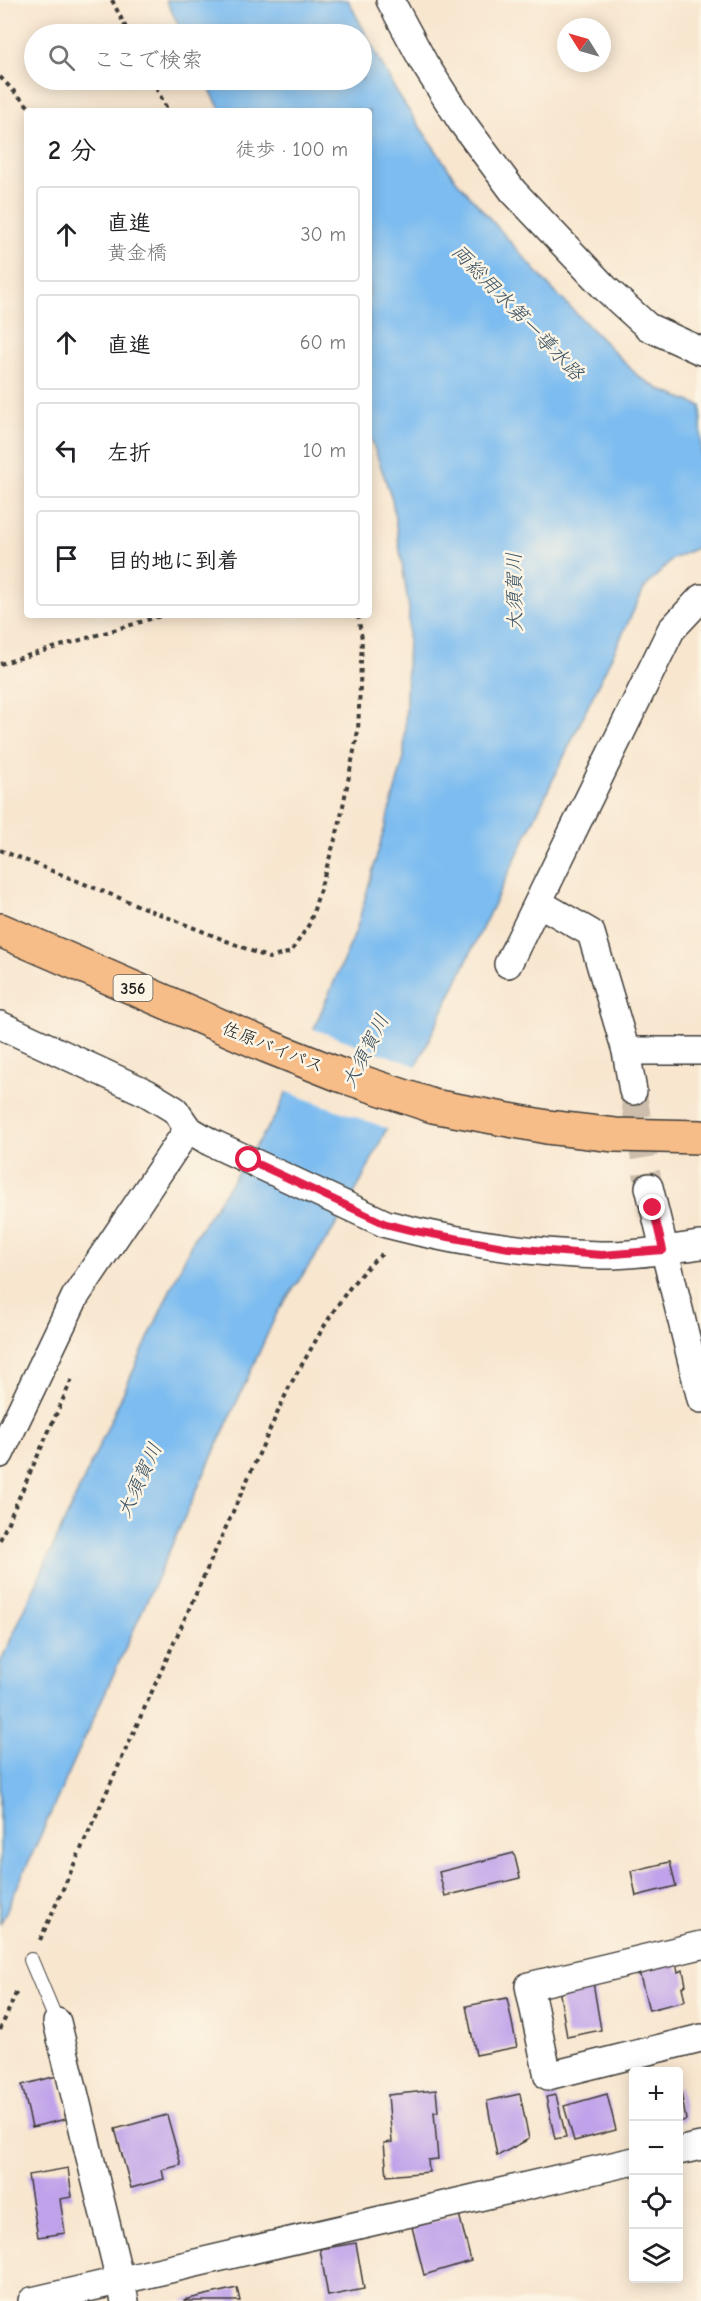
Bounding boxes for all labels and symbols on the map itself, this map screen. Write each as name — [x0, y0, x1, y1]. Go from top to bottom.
north arrow — [557, 18, 611, 72]
water label: 両総用水第一導水路 — [447, 240, 589, 386]
water label: 大須賀川 — [502, 552, 527, 632]
road number: 356 — [114, 975, 152, 1001]
water label: 大須賀川 — [337, 1010, 394, 1092]
street label: 佐原バイパス — [219, 1018, 327, 1077]
route start — [235, 1146, 261, 1172]
route end — [639, 1194, 665, 1220]
water label: 大須賀川 — [112, 1439, 167, 1521]

